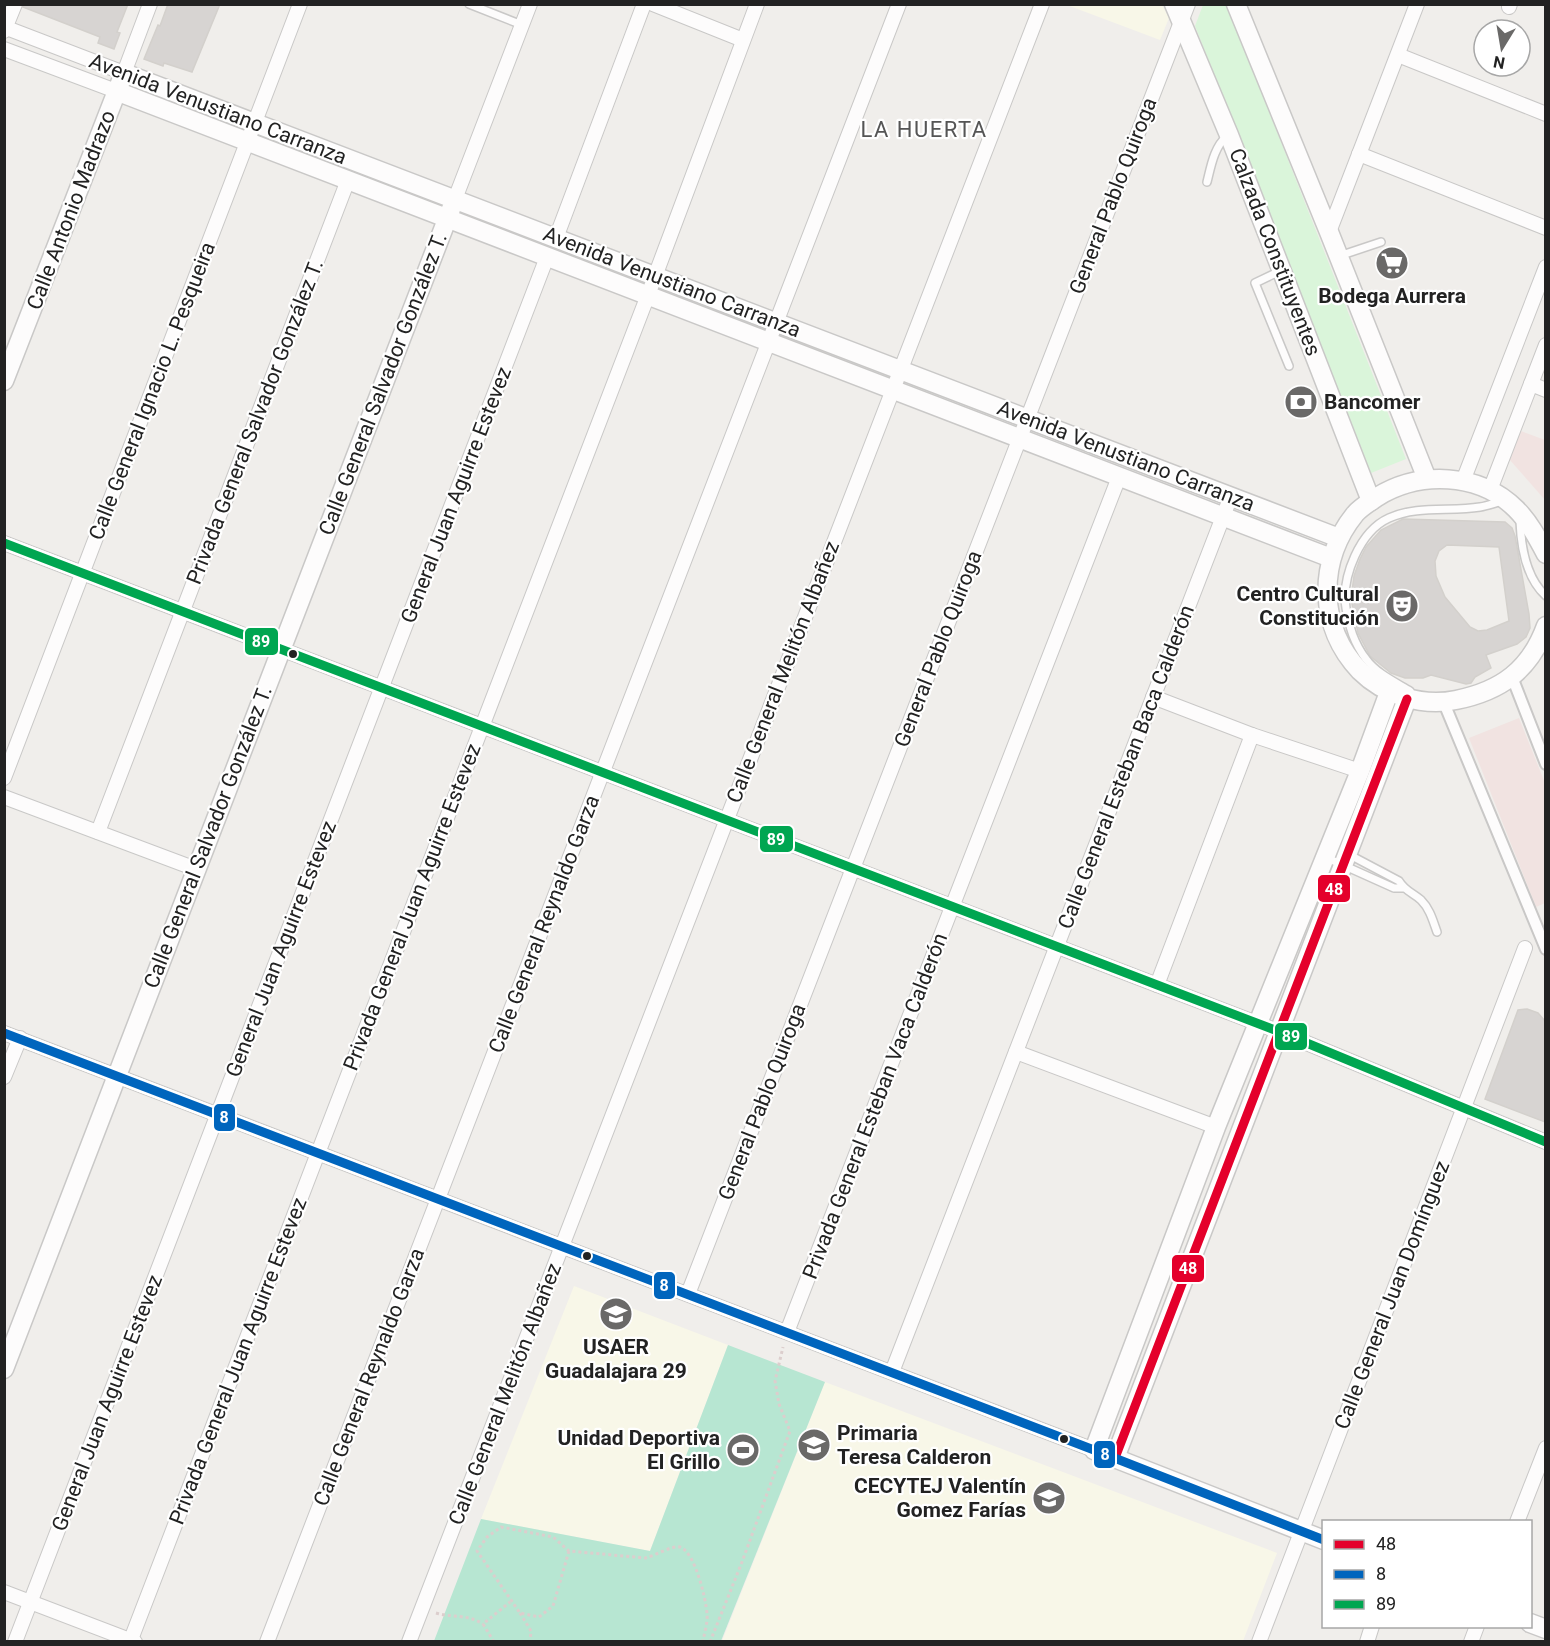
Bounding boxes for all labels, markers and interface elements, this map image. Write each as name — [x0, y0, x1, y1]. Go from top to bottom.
north arrow — [1472, 18, 1532, 78]
street label: Avenida Venustiano Carranza — [86, 49, 350, 169]
text: N — [1492, 52, 1507, 73]
street label: General Pablo Quiroga — [1064, 94, 1162, 298]
street label: Calle Antonio Madrazo — [22, 107, 120, 313]
district label: LA HUERTA — [860, 117, 988, 142]
street label: Calzada Constituyentes — [1224, 145, 1326, 359]
street label: Avenida Venustiano Carranza — [540, 222, 804, 342]
street label: Calle General Salvador González T. — [314, 229, 452, 539]
street label: Calle General Ignacio L. Pesqueira — [84, 239, 220, 543]
supermarket icon: Bodega Aurrera — [1374, 245, 1410, 281]
street label: Privada General Salvador González T. — [182, 256, 328, 588]
place label: Bodega Aurrera — [1318, 284, 1466, 308]
street label: General Juan Aguirre Estevez — [396, 363, 516, 627]
bank icon: Bancomer — [1283, 384, 1319, 420]
place label: Bancomer — [1324, 390, 1421, 414]
street label: Avenida Venustiano Carranza — [994, 396, 1258, 516]
street label: Calle General Melitón Albañez — [722, 538, 844, 806]
street label: General Pablo Quiroga — [889, 547, 987, 751]
place label: Centro Cultural Constitución — [1237, 582, 1379, 630]
theatre icon: Centro Cultural Constitución — [1384, 588, 1420, 624]
street label: Calle General Esteban Baca Calderón — [1053, 602, 1199, 932]
line badge: 89 — [244, 627, 279, 656]
text: 89 — [252, 632, 270, 651]
unlabelled marker — [287, 648, 299, 660]
street label: Calle General Salvador González T. — [139, 682, 277, 992]
street label: Privada General Juan Aguirre Estevez — [338, 740, 486, 1074]
street label: Calle General Reynaldo Garza — [484, 792, 604, 1056]
street label: General Juan Aguirre Estevez — [221, 817, 341, 1081]
line badge: 89 — [759, 825, 794, 853]
text: 89 — [767, 830, 785, 849]
line badge: 48 — [1317, 874, 1351, 903]
text: 48 — [1325, 880, 1343, 899]
street label: Privada General Esteban Vaca Calderón — [798, 930, 952, 1282]
street label: General Pablo Quiroga — [713, 1000, 811, 1204]
line badge: 89 — [1274, 1022, 1308, 1051]
text: 89 — [1282, 1027, 1300, 1046]
line badge: 8 — [213, 1103, 236, 1132]
text: 8 — [219, 1108, 229, 1127]
street label: Calle General Juan Domínguez — [1330, 1157, 1454, 1433]
street label: Privada General Juan Aguirre Estevez — [164, 1194, 312, 1528]
street label: Calle General Reynaldo Garza — [309, 1245, 429, 1509]
unlabelled marker — [581, 1250, 593, 1262]
line badge: 48 — [1171, 1254, 1205, 1283]
text: 48 — [1179, 1259, 1197, 1278]
street label: Calle General Melitón Albañez — [444, 1260, 566, 1528]
street label: General Juan Aguirre Estevez — [47, 1271, 167, 1535]
line badge: 8 — [653, 1271, 676, 1300]
text: 8 — [659, 1276, 669, 1295]
school or university icon: USAER Guadalajara 29 — [598, 1296, 634, 1332]
place label: USAER Guadalajara 29 — [545, 1335, 687, 1383]
place label: Primaria Teresa Calderon — [837, 1421, 991, 1469]
place label: Unidad Deportiva El Grillo — [557, 1426, 720, 1474]
school or university icon: Primaria Teresa Calderon — [796, 1427, 832, 1463]
sports icon: Unidad Deportiva El Grillo — [725, 1432, 761, 1468]
unlabelled marker — [1058, 1433, 1070, 1445]
line badge: 8 — [1093, 1440, 1116, 1469]
text: 8 — [1100, 1445, 1110, 1464]
place label: CECYTEJ Valentín Gomez Farías — [854, 1474, 1026, 1522]
school or university icon: CECYTEJ Valentín Gomez Farías — [1031, 1480, 1067, 1516]
legend — [1322, 1520, 1532, 1628]
text: 48 — [1376, 1533, 1396, 1554]
text: 8 — [1376, 1563, 1386, 1584]
text: 89 — [1376, 1593, 1396, 1614]

